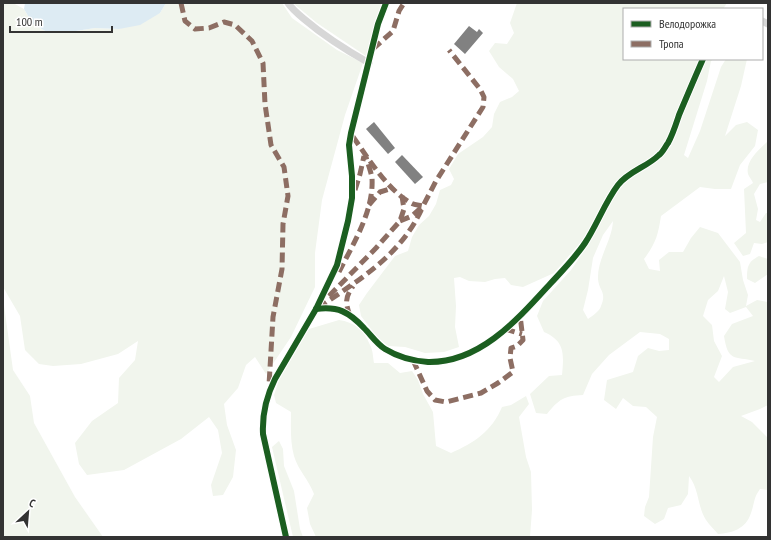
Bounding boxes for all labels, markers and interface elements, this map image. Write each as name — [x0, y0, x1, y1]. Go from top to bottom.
scale bar — [10, 8, 112, 34]
legend — [623, 8, 763, 60]
text: 100 m — [16, 14, 43, 29]
text: Велодорожка — [659, 16, 716, 31]
text: Тропа — [659, 36, 684, 51]
north arrow — [8, 492, 48, 532]
text: С — [27, 496, 38, 510]

